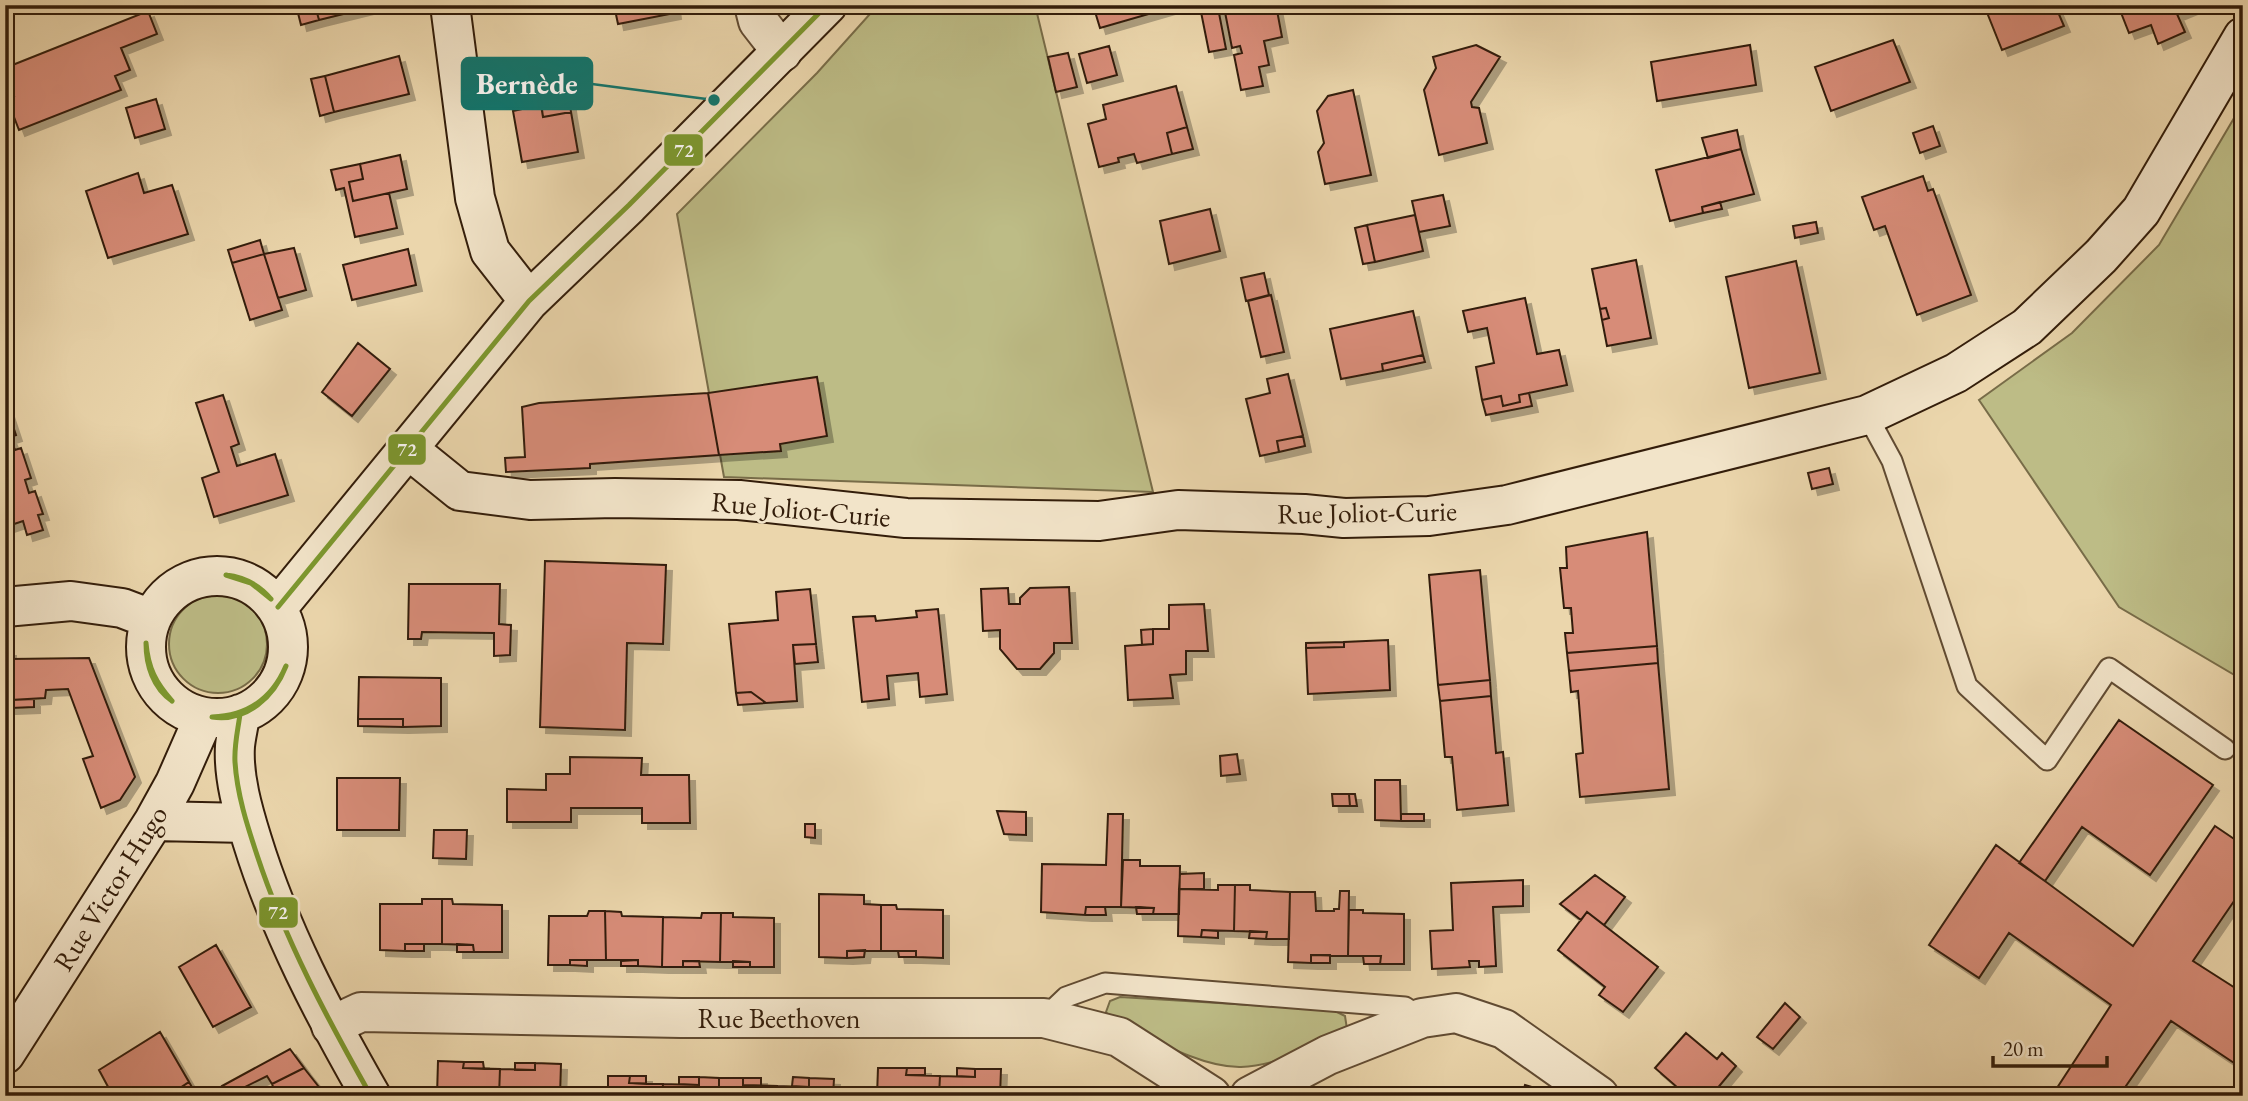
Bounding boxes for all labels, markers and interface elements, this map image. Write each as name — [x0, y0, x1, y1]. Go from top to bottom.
callout: Bernède — [462, 58, 592, 109]
text: Bernède — [476, 64, 578, 103]
line badge: 72 — [663, 133, 704, 167]
text: 72 — [674, 138, 694, 163]
line badge: 72 — [387, 433, 427, 466]
text: 72 — [397, 437, 417, 462]
street label: Rue Joliot-Curie — [710, 483, 892, 535]
street label: Rue Joliot-Curie — [1277, 492, 1457, 532]
street label: Rue Victor Hugo — [45, 798, 175, 978]
line badge: 72 — [258, 896, 299, 929]
text: 72 — [268, 900, 288, 925]
street label: Rue Beethoven — [697, 1000, 861, 1036]
scale bar — [1993, 1024, 2106, 1068]
text: 20 m — [2003, 1035, 2044, 1062]

